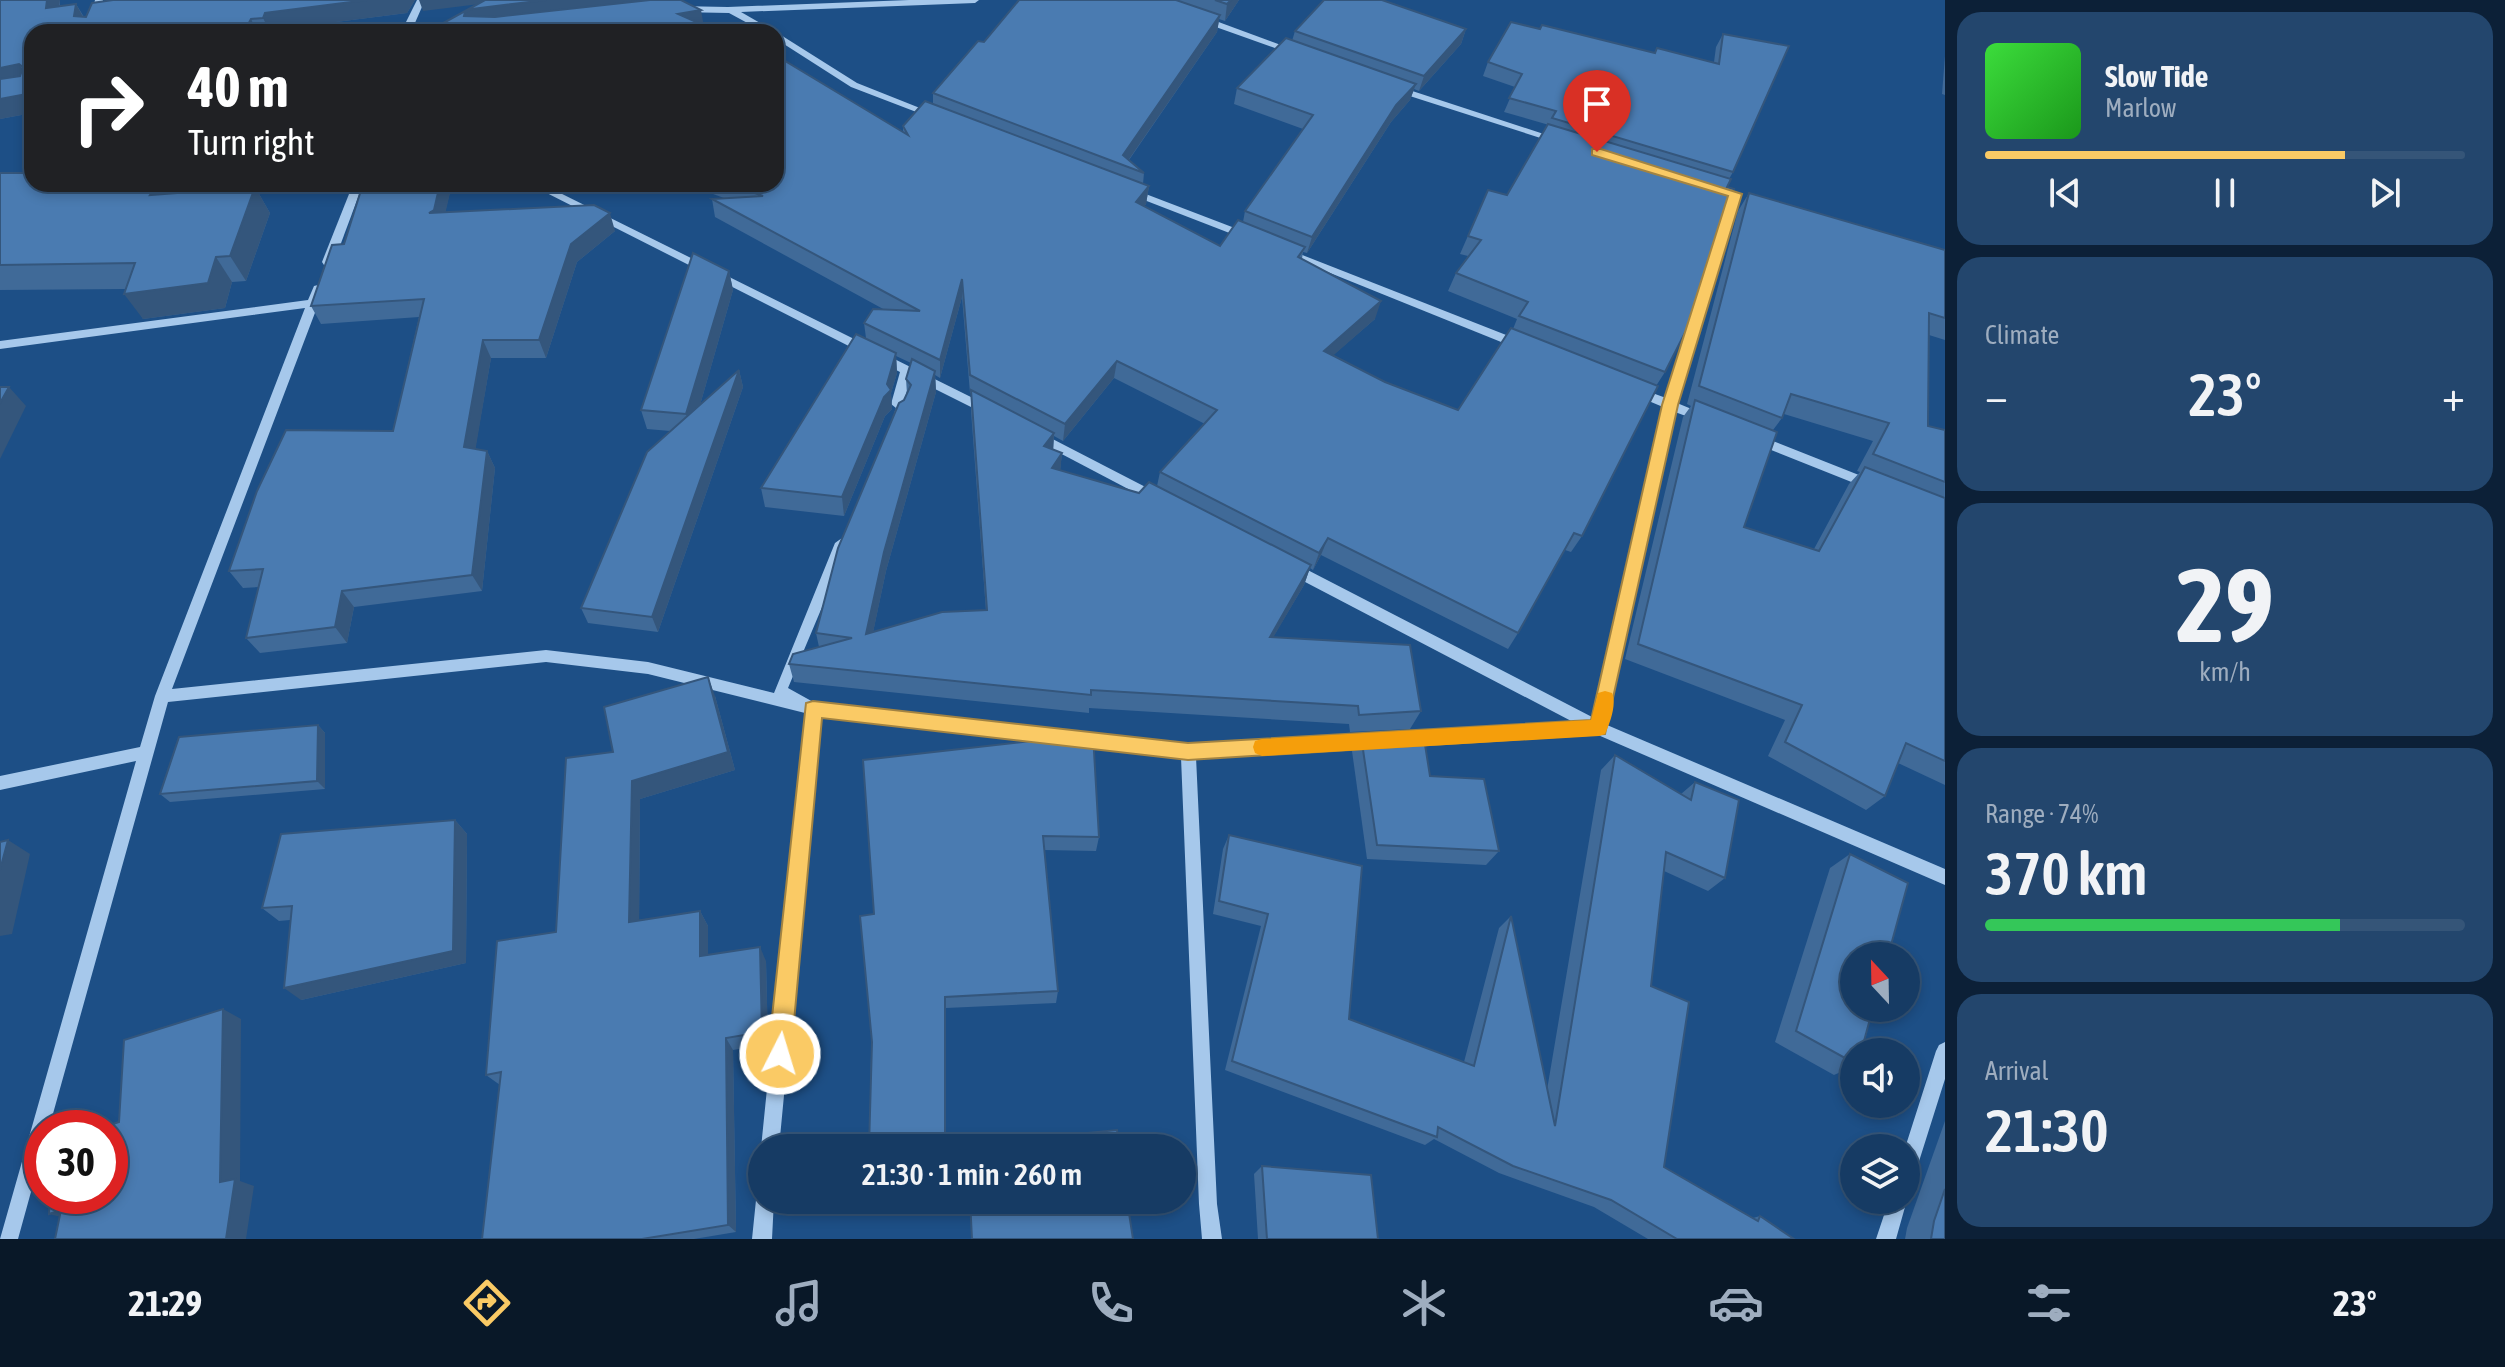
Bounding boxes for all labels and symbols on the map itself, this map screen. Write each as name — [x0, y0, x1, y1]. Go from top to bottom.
pin — [1563, 70, 1631, 152]
north arrow — [1840, 942, 1920, 1022]
position arrow — [738, 1012, 822, 1096]
speed limit sign: 30 — [24, 1110, 128, 1214]

